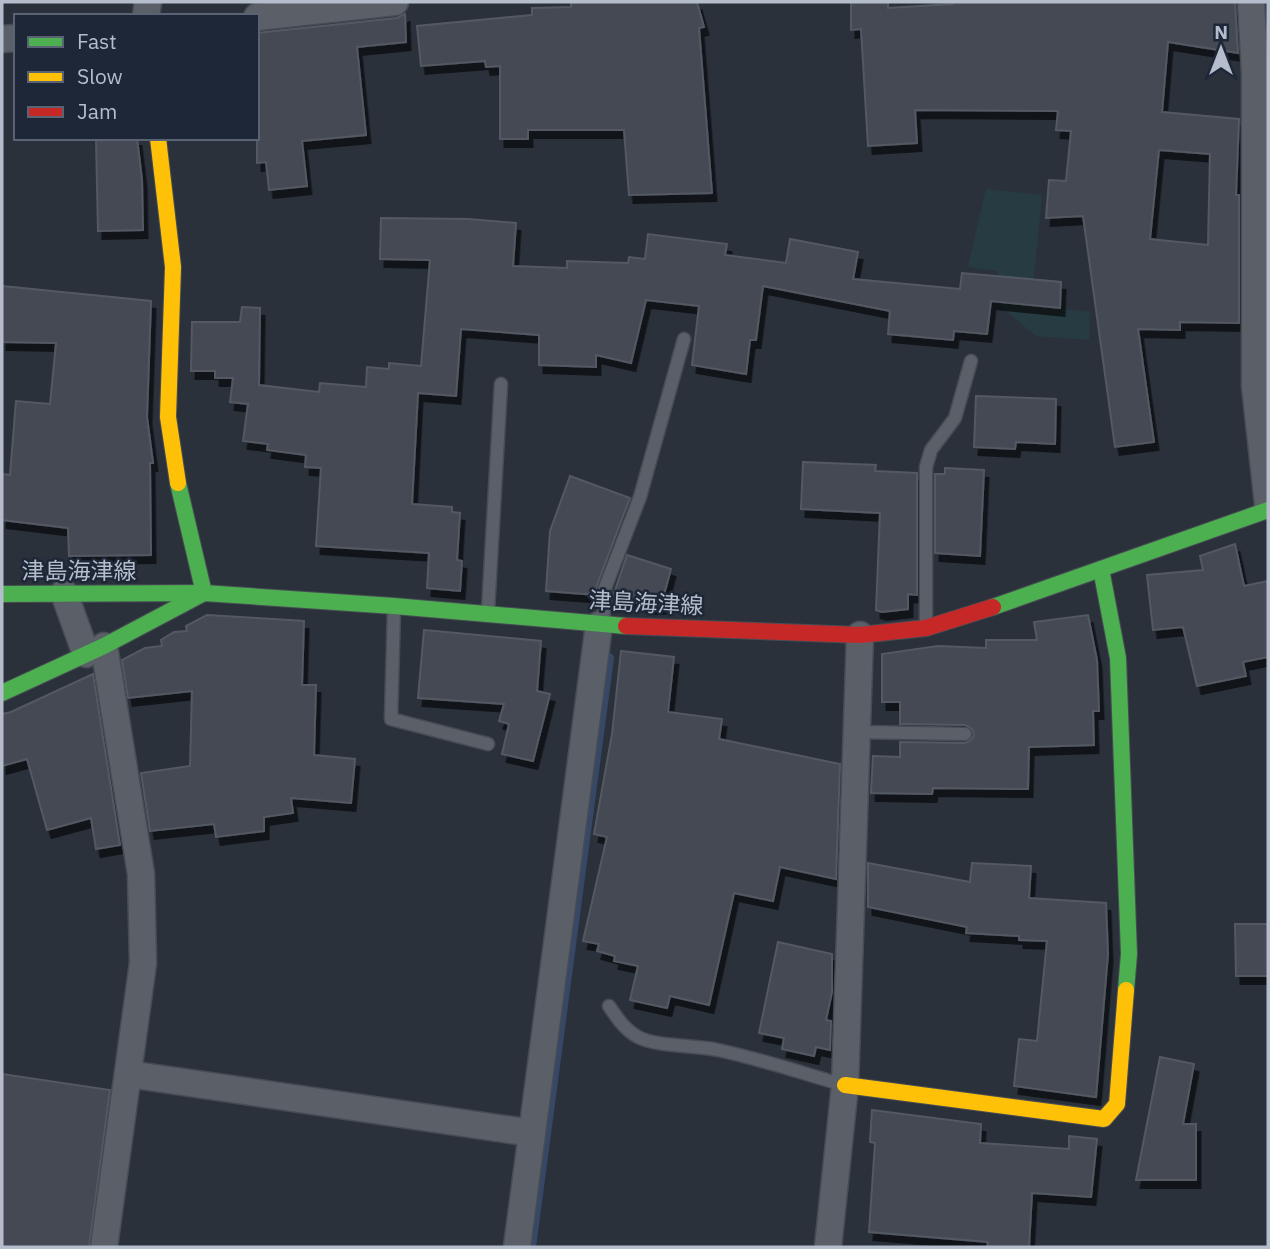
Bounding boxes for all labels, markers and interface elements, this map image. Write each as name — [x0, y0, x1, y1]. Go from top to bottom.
legend — [14, 14, 259, 140]
north arrow — [1186, 14, 1256, 84]
text: N — [1214, 20, 1228, 44]
text: Fast — [77, 27, 117, 55]
text: Slow — [77, 62, 123, 90]
text: Jam — [77, 97, 117, 125]
street label: 津島海津線 — [22, 555, 137, 585]
street label: 津島海津線 — [588, 584, 704, 620]

